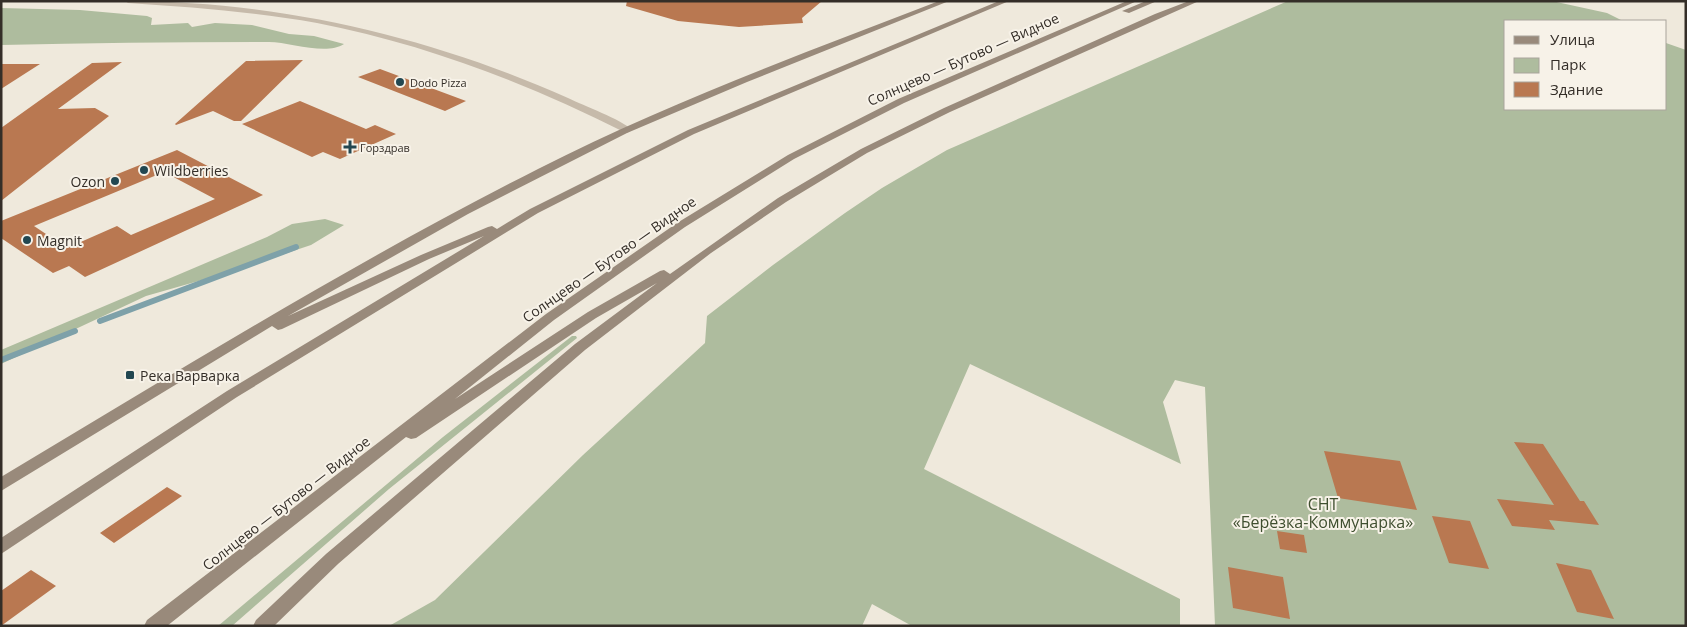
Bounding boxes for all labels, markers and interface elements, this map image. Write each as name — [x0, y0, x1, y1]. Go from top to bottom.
street label: Солнцево — Бутово — Видное — [864, 8, 1062, 110]
legend — [1504, 20, 1667, 110]
text: Улица — [1550, 29, 1595, 49]
text: Парк — [1550, 54, 1586, 74]
place label: Dodo Pizza — [410, 75, 467, 90]
marker: Dodo Pizza — [394, 76, 406, 88]
text: Здание — [1550, 79, 1603, 99]
place label: Горздрав — [360, 140, 410, 155]
marker: Горздрав — [344, 141, 356, 153]
place label: Wildberries — [154, 161, 229, 180]
marker: Wildberries — [138, 164, 150, 176]
place label: Ozon — [71, 172, 105, 191]
marker: Ozon — [109, 175, 121, 187]
street label: Солнцево — Бутово — Видное — [518, 192, 700, 326]
place label: Magnit — [37, 231, 82, 250]
marker: Magnit — [21, 234, 33, 246]
place label: Река Варварка — [140, 366, 240, 385]
marker: Река Варварка — [124, 369, 136, 381]
street label: Солнцево — Бутово — Видное — [198, 431, 374, 574]
park label: СНТ «Берёзка-Коммунарка» — [1233, 493, 1413, 533]

